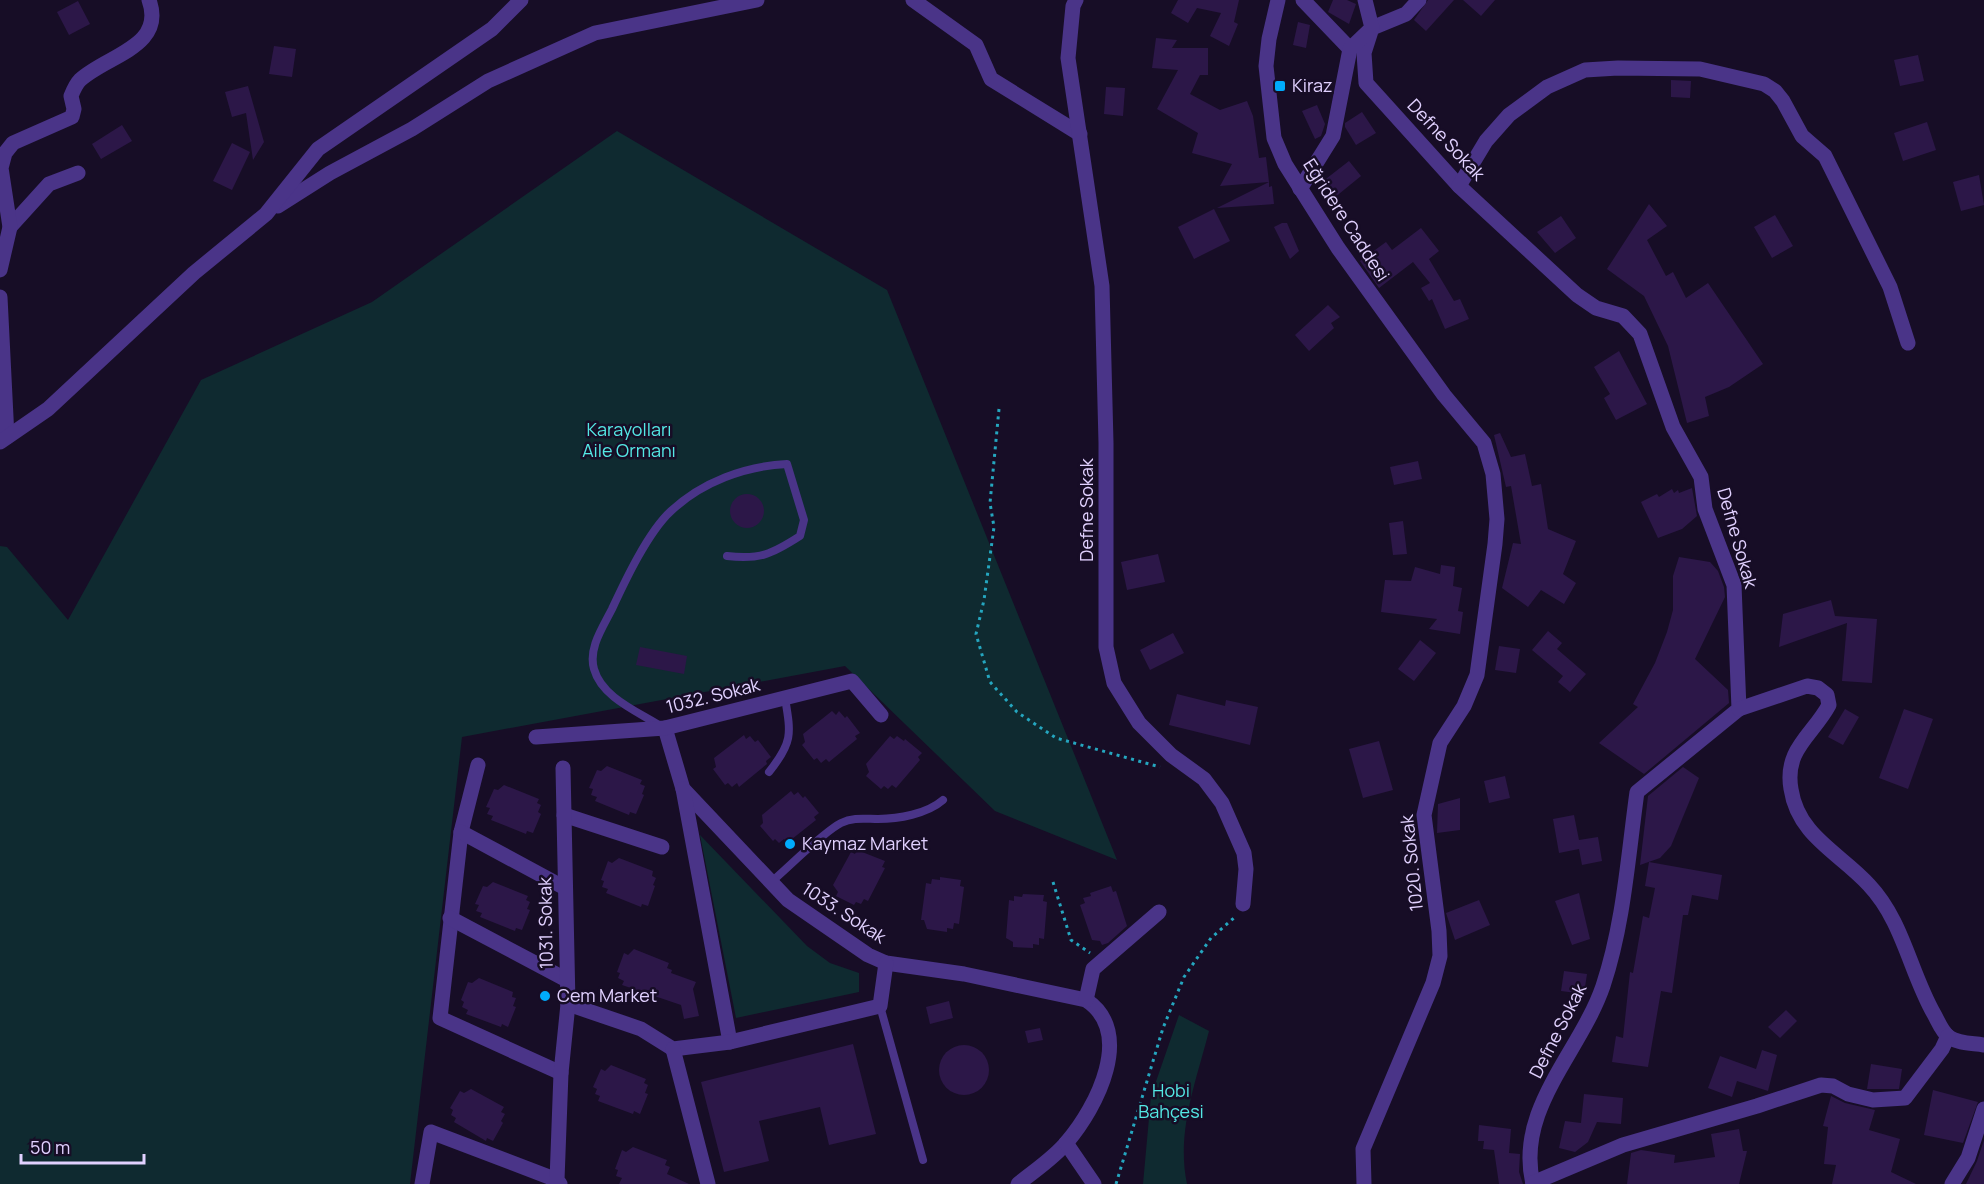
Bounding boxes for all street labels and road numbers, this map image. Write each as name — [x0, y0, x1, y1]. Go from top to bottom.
street label: Defne Sokak — [1403, 93, 1491, 186]
street label: Eğridere Caddesi — [1298, 154, 1395, 285]
street label: Defne Sokak — [1074, 457, 1098, 562]
street label: Defne Sokak — [1712, 485, 1764, 592]
street label: 1032. Sokak — [663, 672, 763, 718]
street label: 1020. Sokak — [1394, 813, 1428, 913]
street label: 1031. Sokak — [532, 876, 558, 969]
street label: 1033. Sokak — [798, 876, 892, 949]
street label: Defne Sokak — [1523, 978, 1592, 1082]

